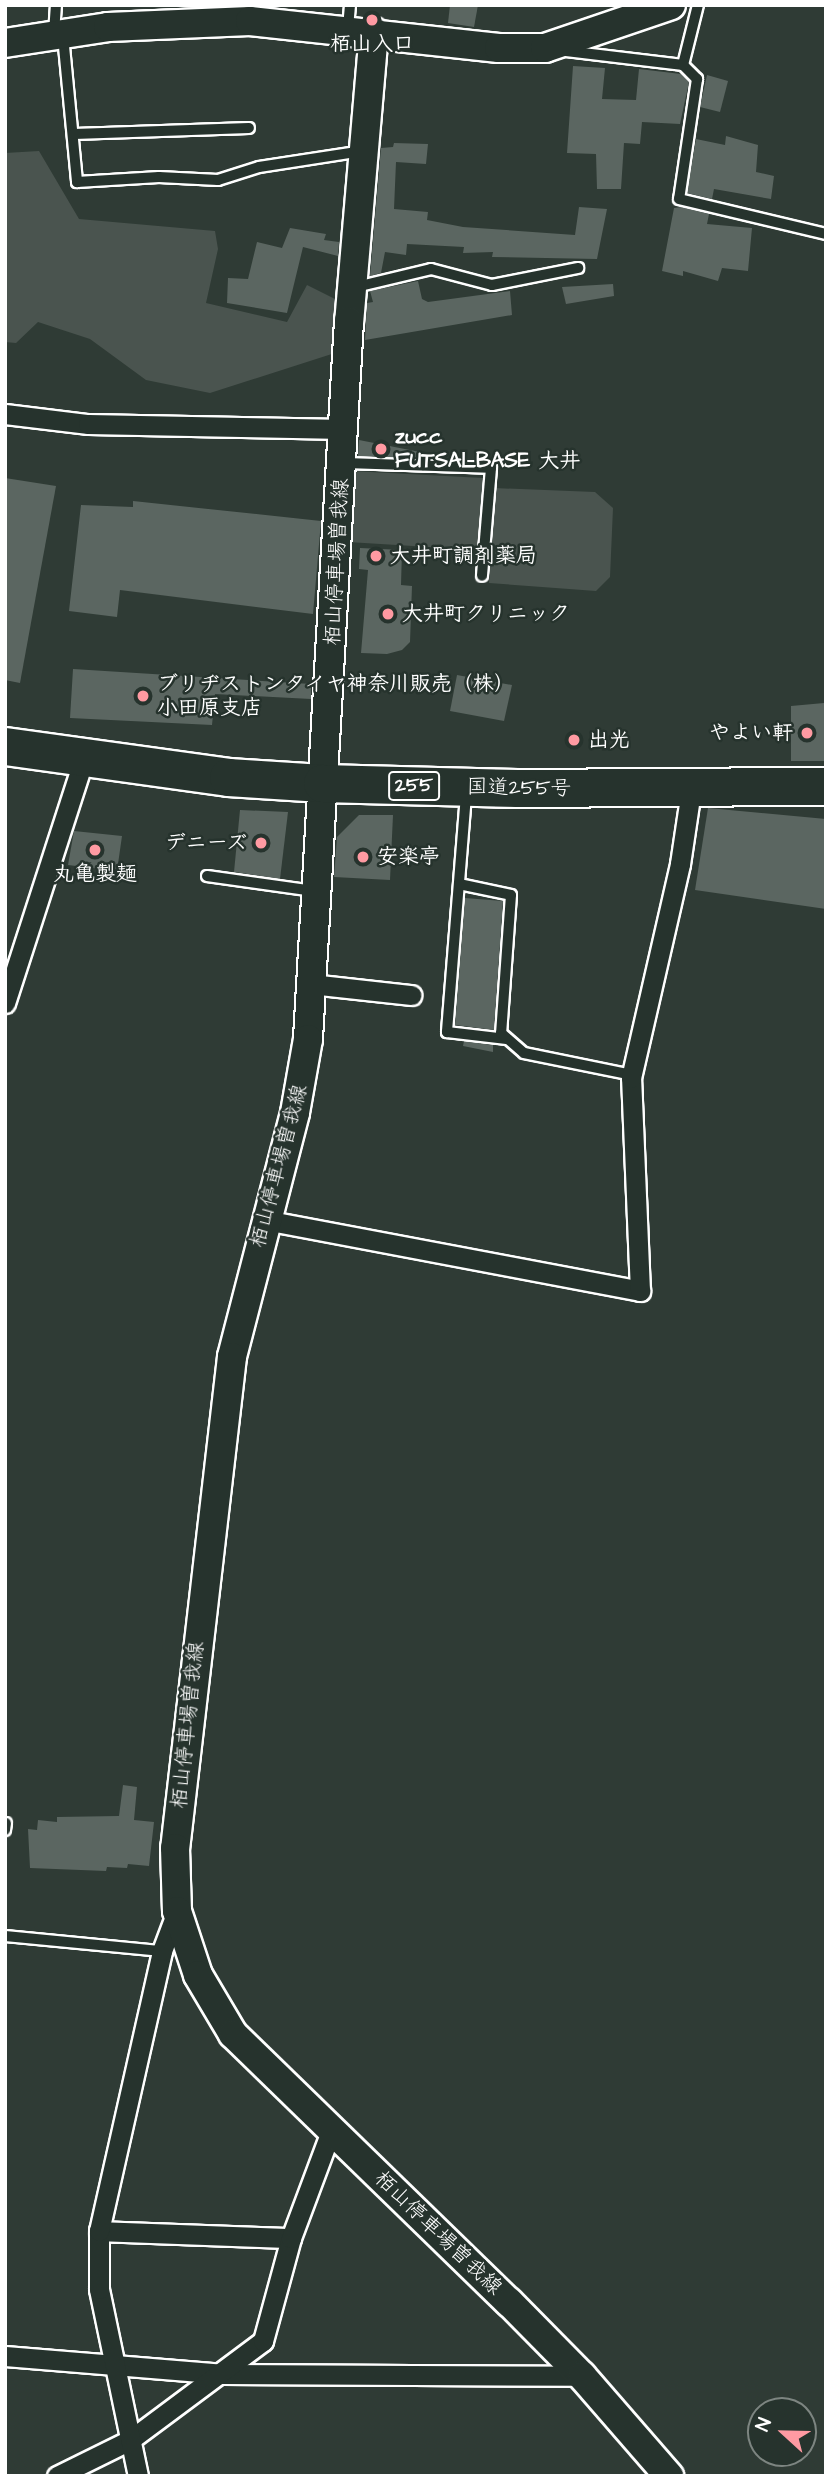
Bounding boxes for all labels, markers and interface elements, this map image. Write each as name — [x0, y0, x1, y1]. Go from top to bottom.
marker: 栢山入口 — [364, 12, 380, 28]
place label: 栢山入口 — [330, 31, 414, 57]
place label: zucc FUTSALBASE 大井 — [395, 424, 581, 474]
marker: zucc FUTSALBASE 大井 — [373, 441, 389, 457]
street label: 栢山停車場曽我線 — [320, 477, 354, 647]
place label: 大井町調剤薬局 — [390, 543, 537, 569]
marker: 大井町調剤薬局 — [368, 548, 384, 564]
place label: 大井町クリニック — [402, 601, 570, 627]
marker: 大井町クリニック — [380, 606, 396, 622]
place label: ブリヂストンタイヤ神奈川販売（株） 小田原支店 — [157, 671, 514, 721]
marker: ブリヂストンタイヤ神奈川販売（株） 小田原支店 — [135, 688, 151, 704]
place label: やよい軒 — [709, 720, 793, 746]
marker: やよい軒 — [799, 725, 815, 741]
place label: 出光 — [588, 727, 630, 753]
marker: 出光 — [566, 732, 582, 748]
road number: 255 — [388, 771, 440, 802]
street label: 国道255号 — [466, 774, 572, 802]
place label: デニーズ — [163, 830, 247, 856]
marker: デニーズ — [253, 835, 269, 851]
marker: 丸亀製麺 — [87, 842, 103, 858]
place label: 安楽亭 — [377, 844, 440, 870]
marker: 安楽亭 — [355, 849, 371, 865]
place label: 丸亀製麺 — [53, 861, 137, 887]
street label: 栢山停車場曽我線 — [245, 1082, 313, 1250]
street label: 栢山停車場曽我線 — [167, 1640, 209, 1810]
street label: 栢山停車場曽我線 — [369, 2166, 507, 2300]
north arrow — [747, 2397, 817, 2467]
text: N — [749, 2414, 779, 2435]

